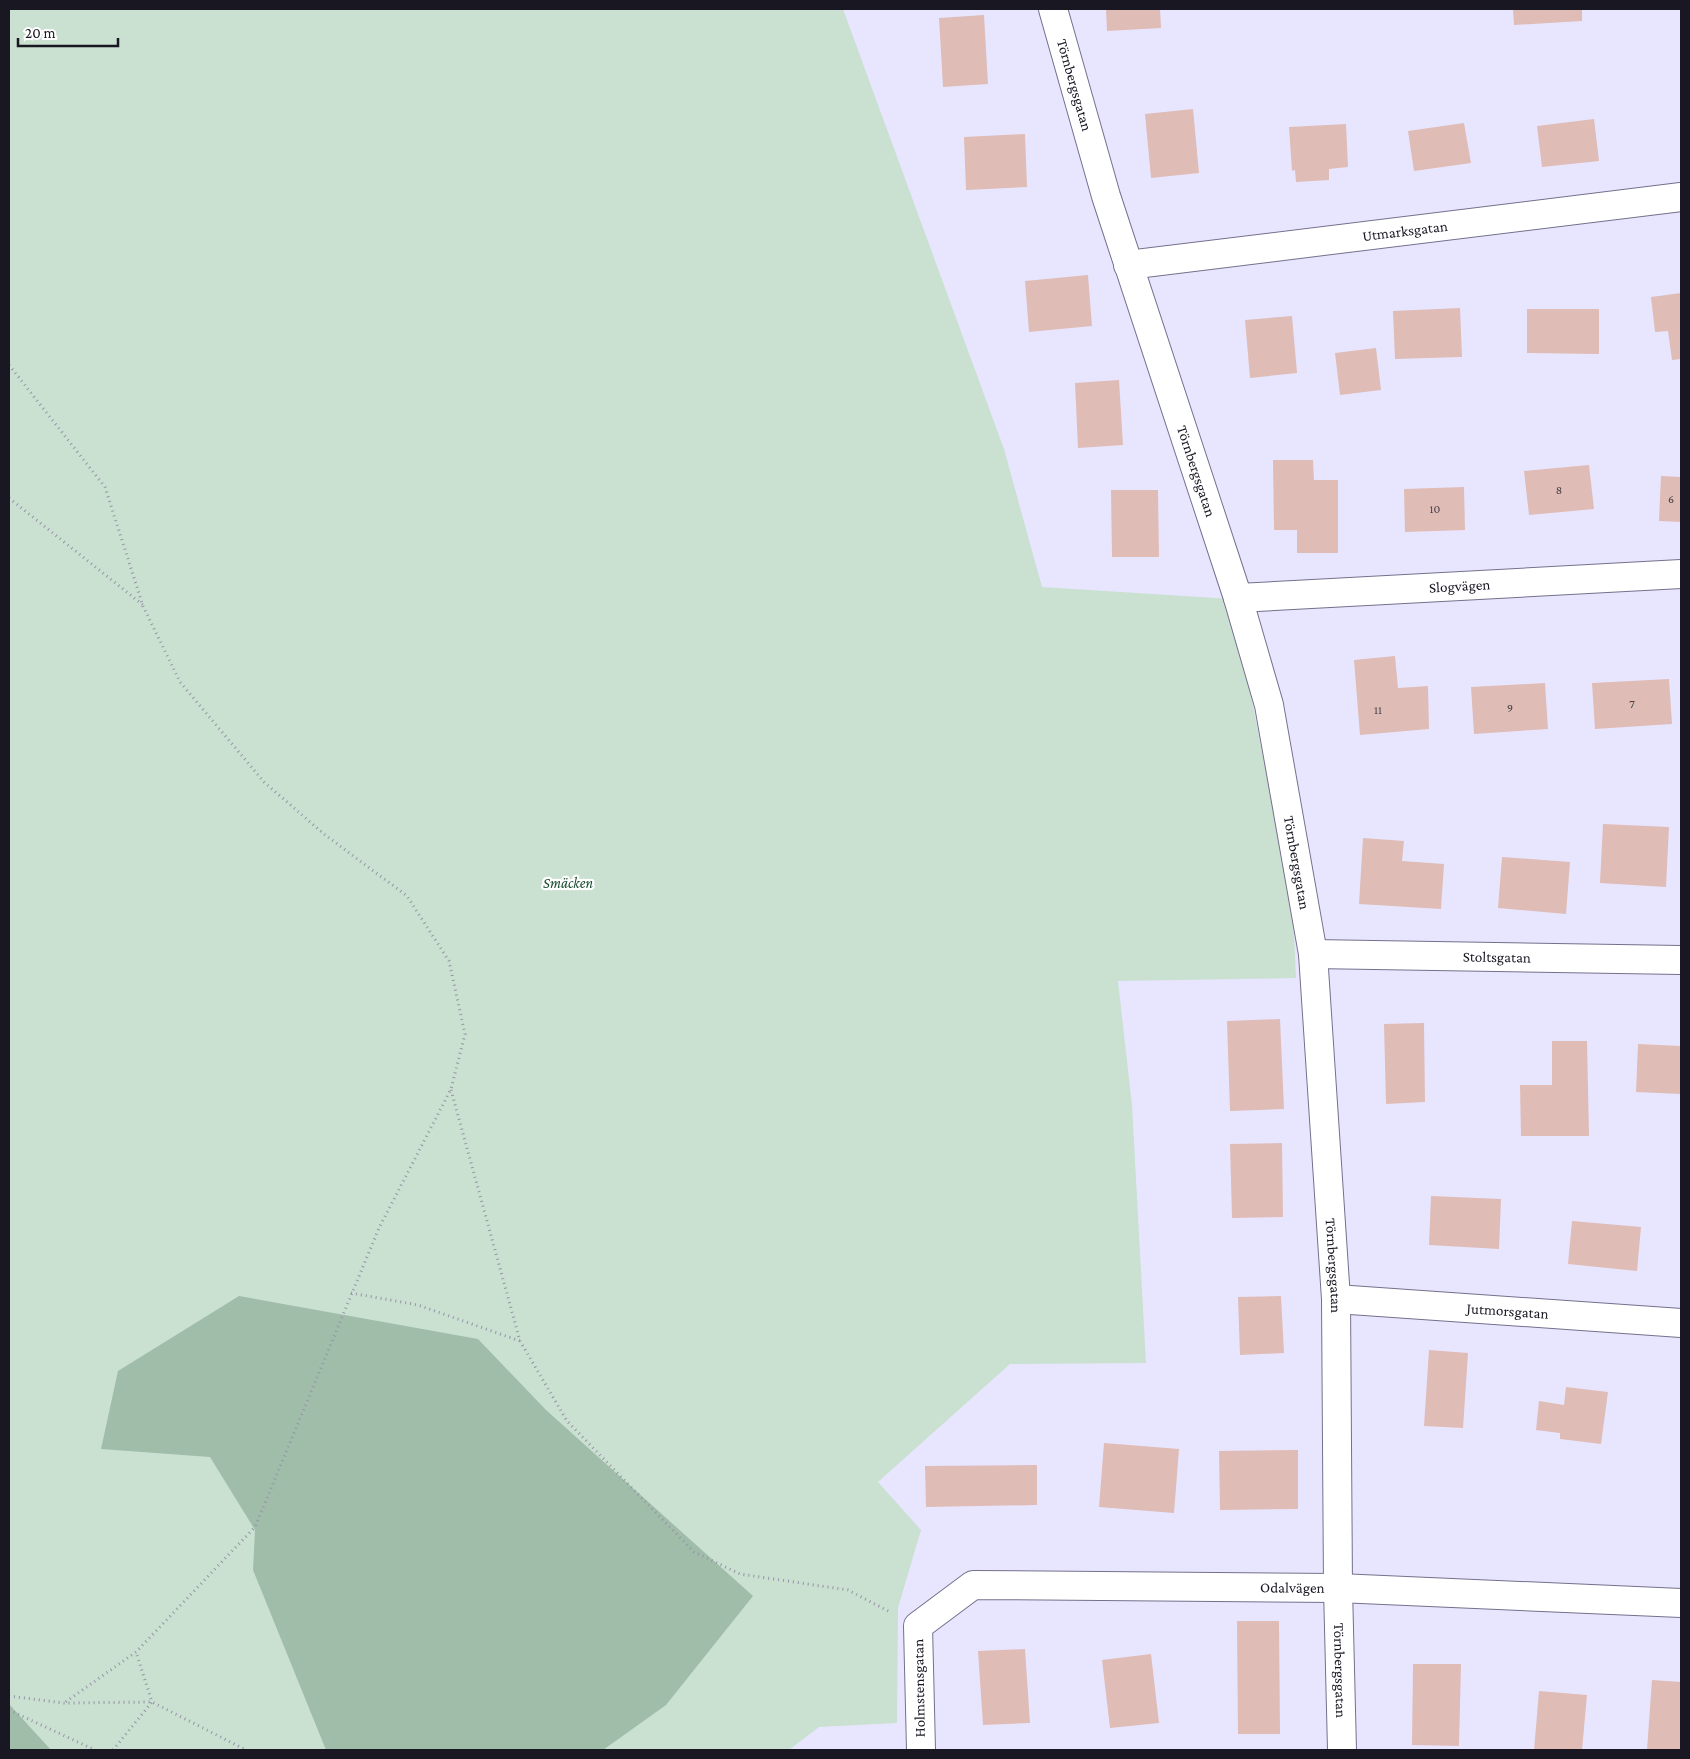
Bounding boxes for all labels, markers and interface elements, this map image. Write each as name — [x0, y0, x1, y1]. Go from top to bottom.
scale bar — [18, 15, 118, 47]
text: 20 m — [25, 25, 56, 41]
street label: Törnbergsgatan — [1054, 37, 1095, 133]
street label: Utmarksgatan — [1361, 218, 1449, 244]
street label: Törnbergsgatan — [1174, 424, 1219, 519]
house number: 8 — [1556, 483, 1562, 497]
house number: 6 — [1668, 492, 1674, 506]
house number: 10 — [1430, 502, 1441, 516]
street label: Slogvägen — [1429, 576, 1491, 596]
house number: 7 — [1629, 697, 1635, 711]
house number: 9 — [1507, 701, 1513, 715]
house number: 11 — [1374, 703, 1382, 717]
street label: Törnbergsgatan — [1281, 815, 1313, 911]
park label: Smäcken — [543, 875, 593, 891]
street label: Stoltsgatan — [1463, 948, 1531, 966]
street label: Törnbergsgatan — [1323, 1218, 1344, 1313]
street label: Jutmorsgatan — [1464, 1300, 1549, 1322]
street label: Odalvägen — [1260, 1579, 1325, 1597]
street label: Törnbergsgatan — [1331, 1623, 1349, 1718]
street label: Holmstensgatan — [910, 1639, 929, 1737]

